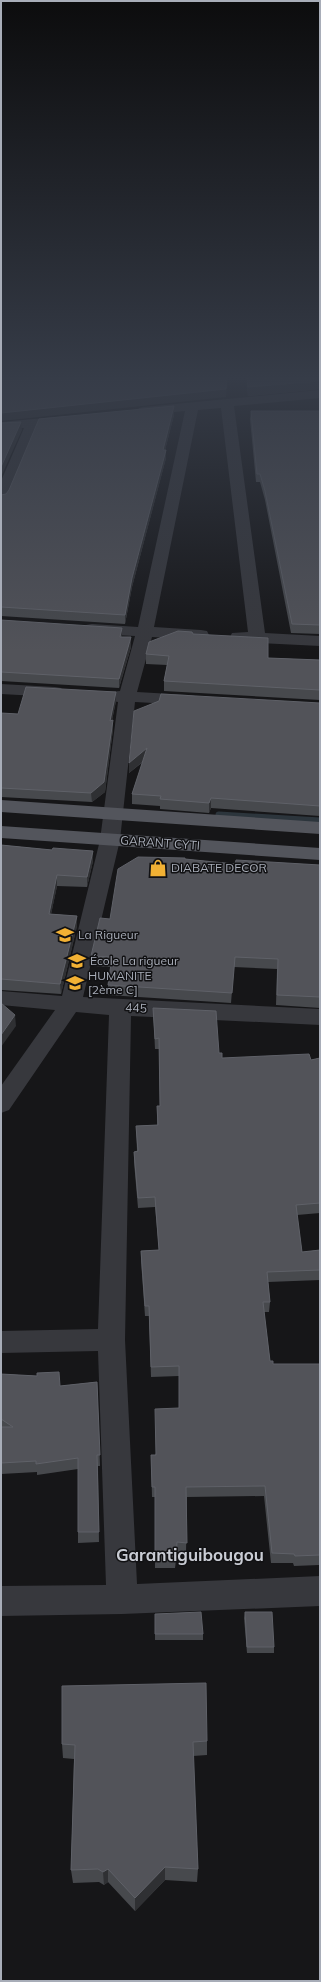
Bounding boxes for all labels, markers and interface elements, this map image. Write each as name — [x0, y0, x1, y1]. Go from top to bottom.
street label: GARANT CYTI — [120, 832, 200, 853]
shop icon: DIABATE DECOR — [148, 858, 168, 878]
place label: DIABATE DECOR — [171, 860, 267, 875]
school or university icon: La Rigueur — [55, 925, 75, 945]
place label: La Rigueur — [78, 927, 139, 942]
school or university icon: École La rigueur — [67, 951, 87, 971]
place label: École La rigueur — [90, 953, 179, 968]
place label: HUMANITE [2ème C] — [88, 968, 151, 997]
school or university icon: HUMANITE [2ème C] — [65, 973, 85, 993]
street label: 445 — [125, 999, 147, 1016]
district label: Garantiguibougou — [116, 1544, 264, 1565]

